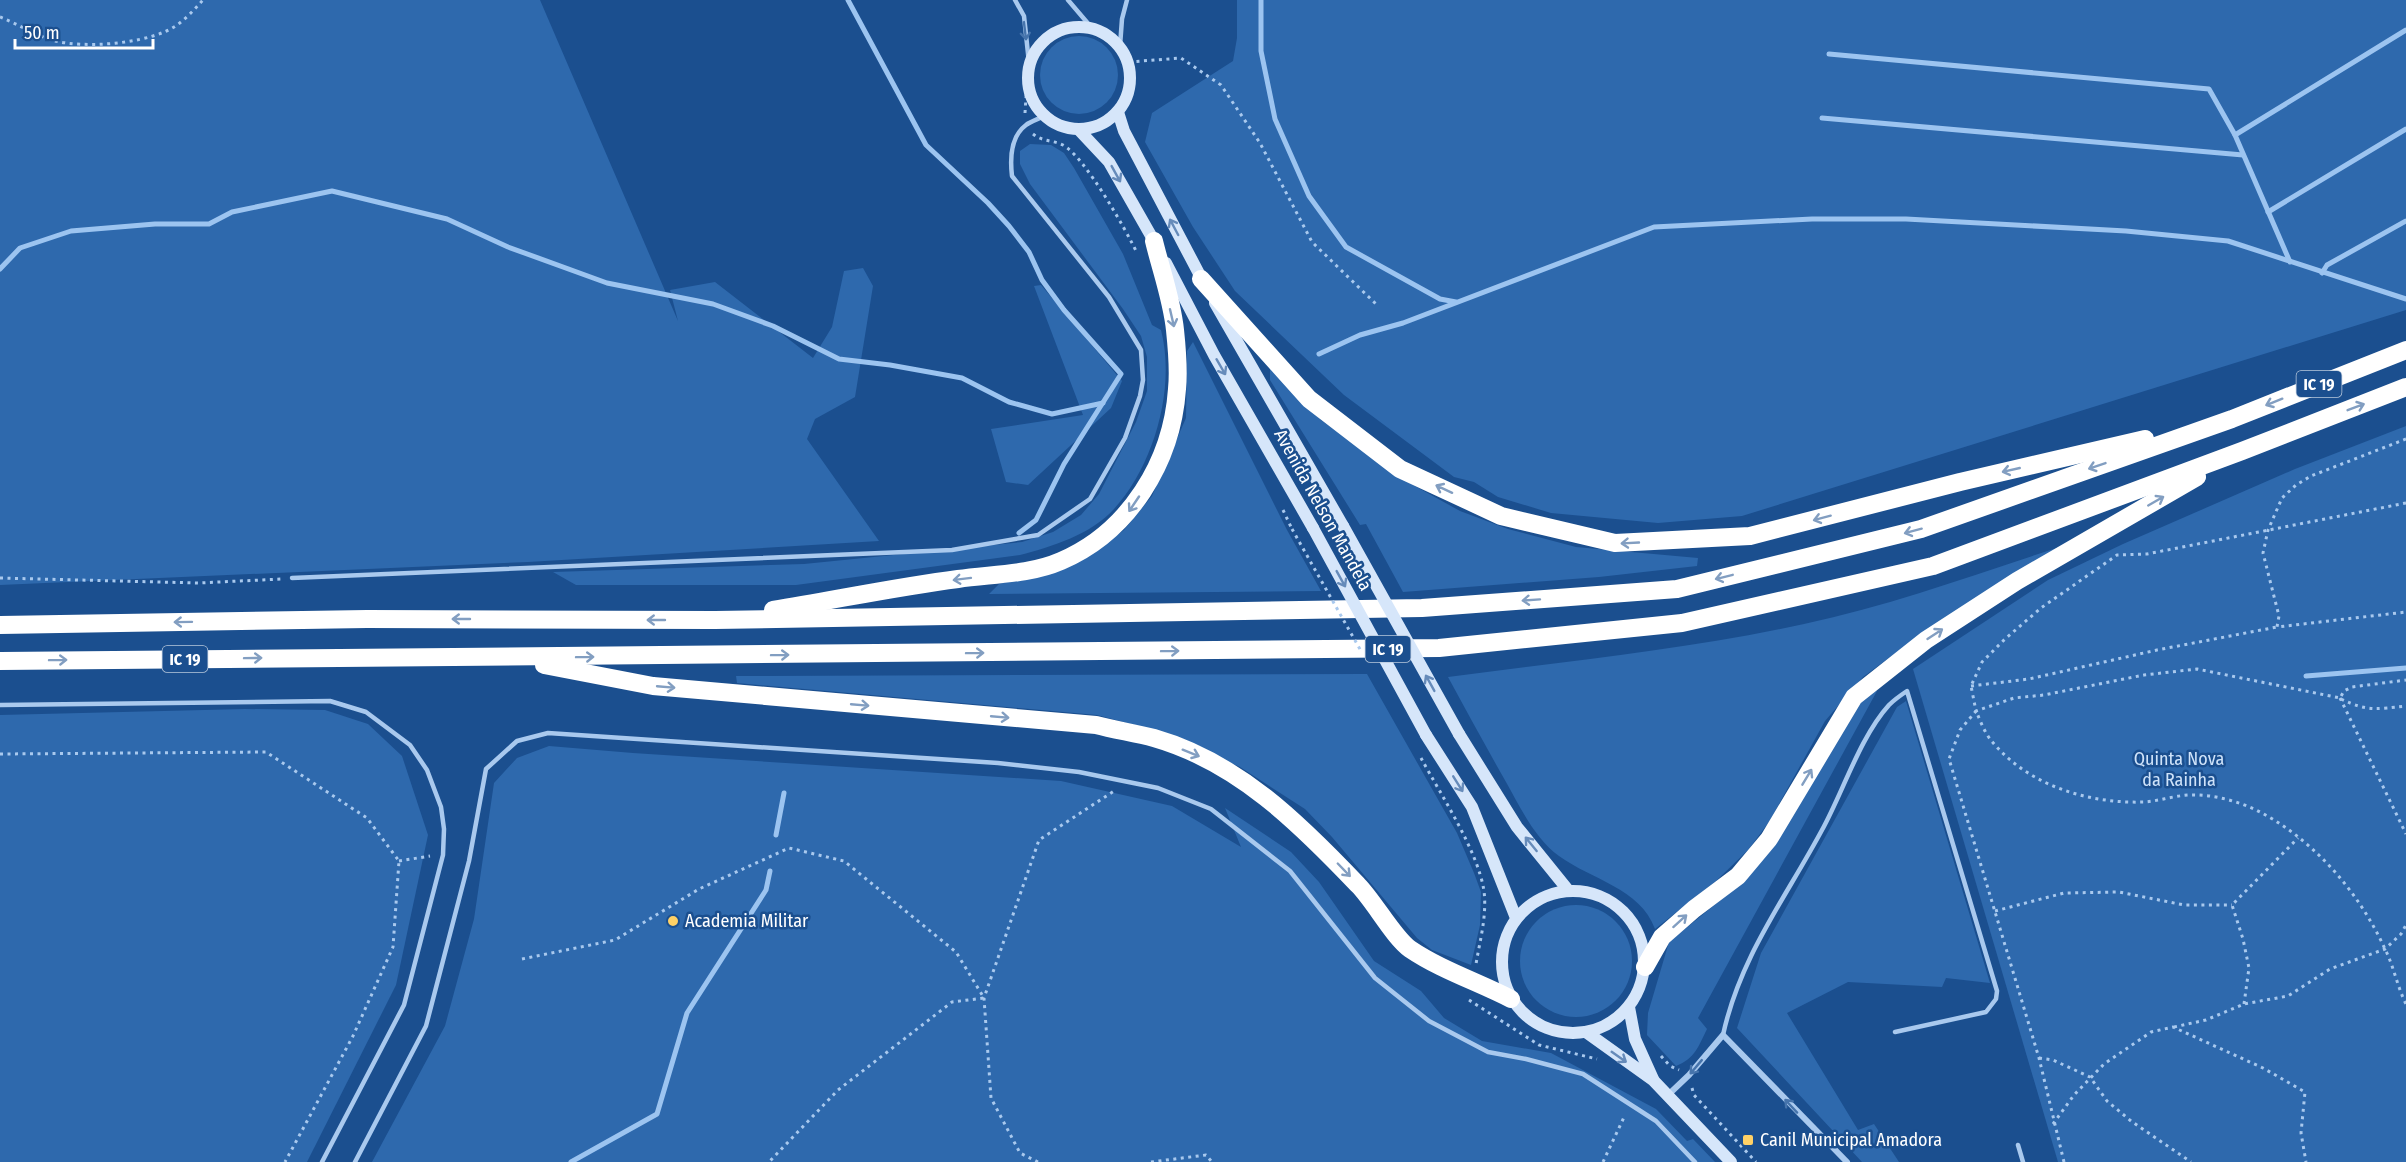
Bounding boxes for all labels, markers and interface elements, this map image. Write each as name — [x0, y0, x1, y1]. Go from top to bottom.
scale bar — [15, 12, 153, 50]
one-way arrow — [1020, 20, 1031, 40]
text: 50 m — [24, 22, 60, 44]
one-way arrow — [1111, 165, 1122, 183]
one-way arrow — [1168, 219, 1179, 237]
one-way arrow — [1167, 309, 1179, 328]
one-way arrow — [1216, 357, 1227, 375]
road number: IC 19 — [2296, 371, 2342, 397]
one-way arrow — [2265, 397, 2283, 408]
one-way arrow — [2346, 401, 2364, 412]
street label: Avenida Nelson Mandela — [1269, 425, 1377, 595]
one-way arrow — [2089, 462, 2107, 473]
one-way arrow — [2002, 465, 2021, 476]
one-way arrow — [1435, 483, 1453, 494]
one-way arrow — [1128, 495, 1140, 511]
one-way arrow — [2146, 495, 2164, 506]
one-way arrow — [1813, 512, 1832, 524]
one-way arrow — [1904, 525, 1923, 537]
one-way arrow — [1620, 537, 1640, 548]
one-way arrow — [1335, 570, 1347, 587]
one-way arrow — [1715, 572, 1734, 584]
one-way arrow — [953, 573, 973, 584]
one-way arrow — [1521, 595, 1541, 606]
one-way arrow — [452, 613, 472, 625]
one-way arrow — [647, 614, 667, 626]
one-way arrow — [173, 616, 193, 628]
one-way arrow — [1926, 628, 1943, 641]
road number: IC 19 — [1366, 636, 1410, 662]
one-way arrow — [1159, 645, 1179, 657]
road number: IC 19 — [162, 646, 207, 672]
one-way arrow — [964, 647, 984, 659]
one-way arrow — [769, 649, 789, 661]
one-way arrow — [574, 651, 594, 663]
one-way arrow — [243, 652, 263, 664]
one-way arrow — [48, 654, 68, 666]
one-way arrow — [1424, 675, 1436, 692]
one-way arrow — [656, 682, 676, 693]
one-way arrow — [850, 700, 870, 711]
one-way arrow — [990, 712, 1010, 723]
one-way arrow — [1181, 748, 1199, 759]
park label: Quinta Nova da Rainha — [2134, 748, 2224, 791]
one-way arrow — [1801, 769, 1813, 786]
one-way arrow — [1452, 775, 1464, 792]
one-way arrow — [1524, 837, 1538, 852]
one-way arrow — [1337, 863, 1351, 878]
place label: Academia Militar — [685, 910, 809, 932]
marker: Academia Militar — [666, 914, 680, 928]
one-way arrow — [1672, 914, 1687, 928]
one-way arrow — [1611, 1051, 1627, 1063]
one-way arrow — [1690, 1059, 1703, 1075]
one-way arrow — [1784, 1098, 1799, 1113]
place label: Canil Municipal Amadora — [1760, 1129, 1942, 1151]
marker: Canil Municipal Amadora — [1741, 1133, 1755, 1147]

